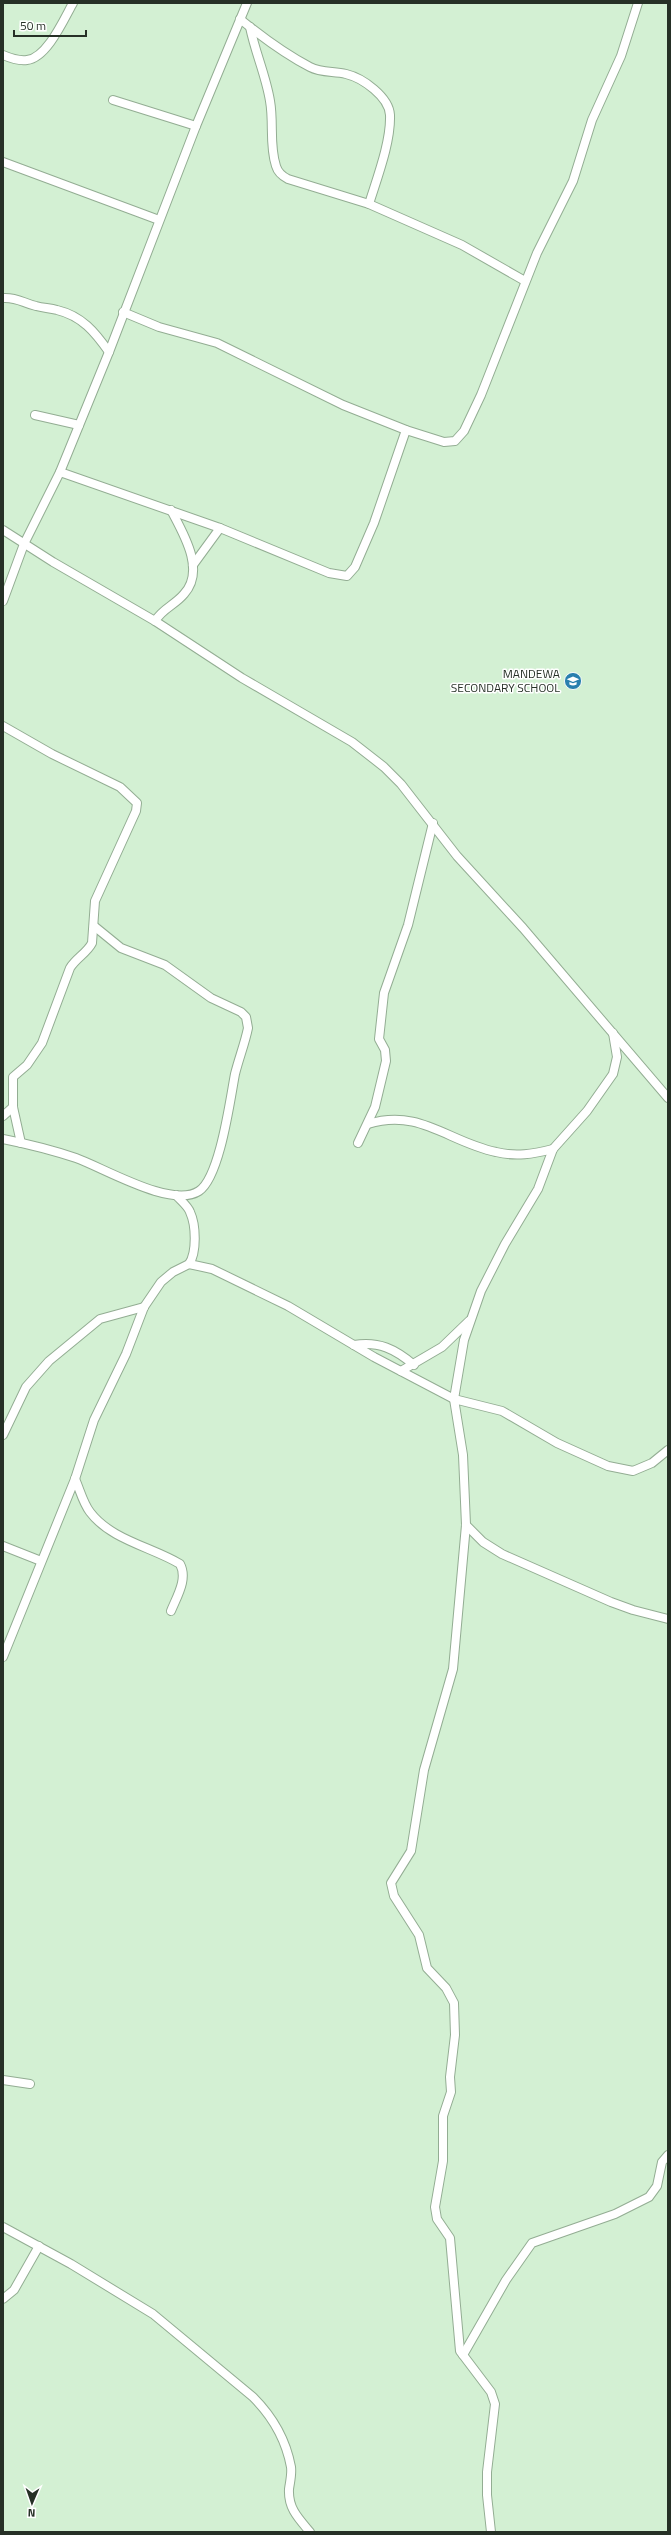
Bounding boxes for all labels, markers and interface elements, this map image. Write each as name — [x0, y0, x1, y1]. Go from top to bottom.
scale bar — [14, 12, 86, 38]
text: 50 m — [20, 16, 46, 35]
place label: MANDEWA SECONDARY SCHOOL — [451, 664, 560, 697]
school or university icon: MANDEWA SECONDARY SCHOOL — [563, 671, 583, 691]
north arrow — [12, 2483, 52, 2523]
text: N — [28, 2505, 36, 2521]

